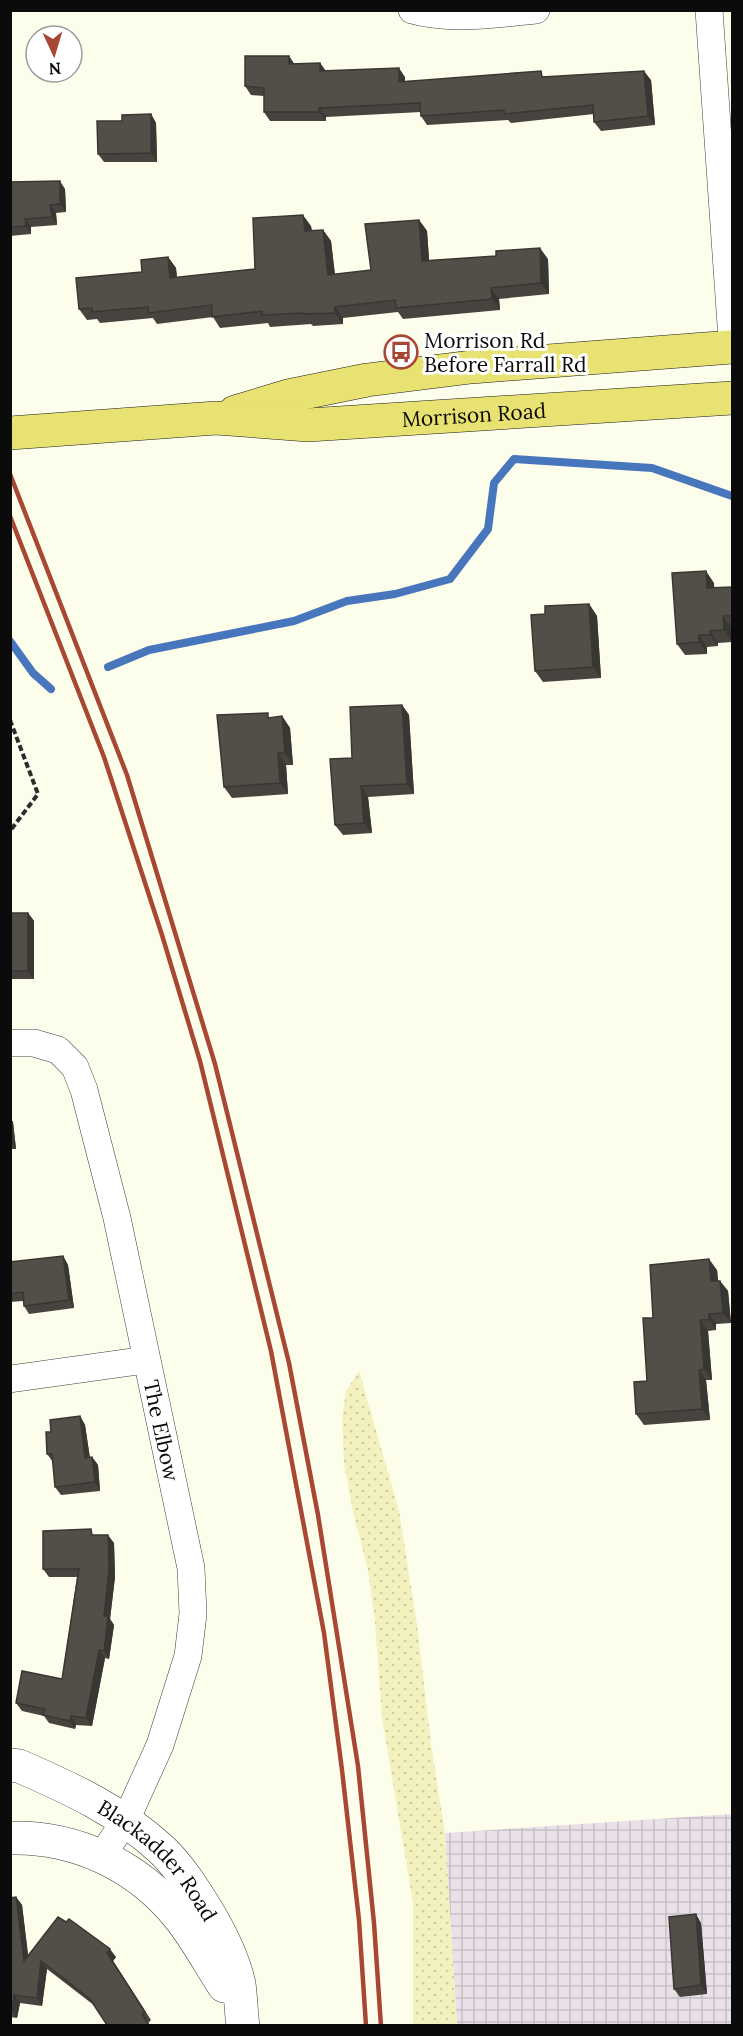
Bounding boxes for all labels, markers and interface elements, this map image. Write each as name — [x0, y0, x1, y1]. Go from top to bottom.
north arrow — [24, 24, 84, 84]
text: N — [48, 59, 62, 79]
place label: Morrison Rd Before Farrall Rd — [424, 327, 587, 378]
bus stop icon: Morrison Rd Before Farrall Rd — [383, 334, 419, 370]
street label: Morrison Road — [401, 396, 547, 433]
street label: The Elbow — [138, 1377, 186, 1484]
street label: Blackadder Road — [93, 1793, 224, 1926]

